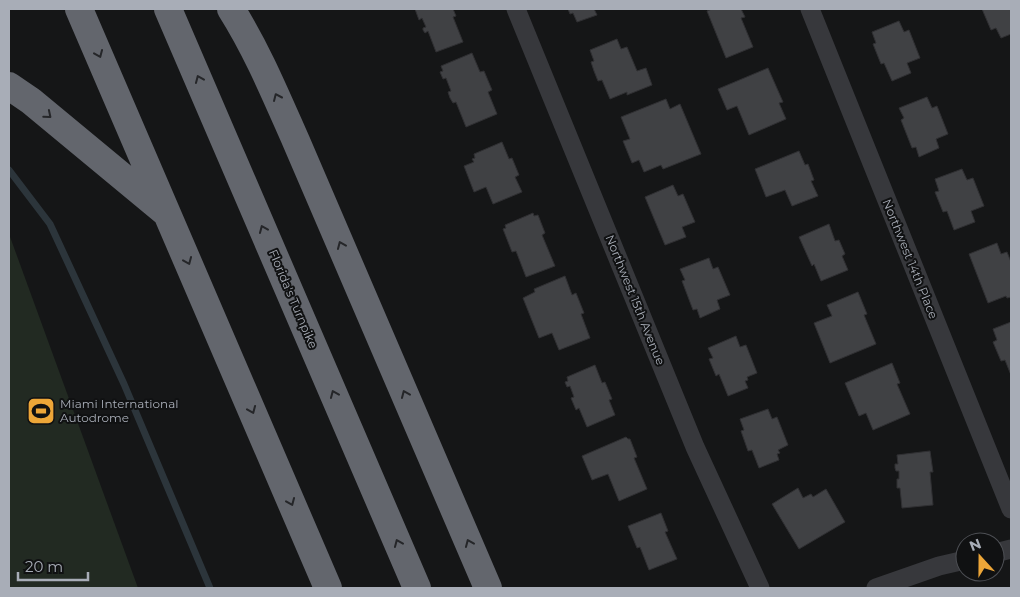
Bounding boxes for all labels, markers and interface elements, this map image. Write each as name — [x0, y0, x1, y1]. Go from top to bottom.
one-way arrow — [93, 49, 103, 57]
one-way arrow — [194, 75, 205, 84]
one-way arrow — [272, 93, 283, 102]
one-way arrow — [42, 109, 51, 118]
street label: Northwest 14th Place — [880, 197, 941, 321]
one-way arrow — [258, 225, 269, 234]
street label: Northwest 15th Avenue — [602, 232, 668, 367]
one-way arrow — [336, 241, 347, 250]
street label: Florida's Turnpike — [266, 247, 321, 351]
one-way arrow — [182, 256, 192, 265]
one-way arrow — [329, 390, 340, 399]
one-way arrow — [400, 390, 411, 399]
sports icon: Miami International Autodrome — [26, 396, 56, 426]
place label: Miami International Autodrome — [60, 396, 178, 425]
one-way arrow — [245, 405, 256, 414]
one-way arrow — [284, 497, 295, 506]
north arrow — [955, 532, 1005, 582]
text: N — [967, 534, 984, 555]
one-way arrow — [393, 539, 404, 548]
one-way arrow — [464, 539, 475, 548]
scale bar — [18, 550, 88, 582]
text: 20 m — [25, 557, 63, 576]

